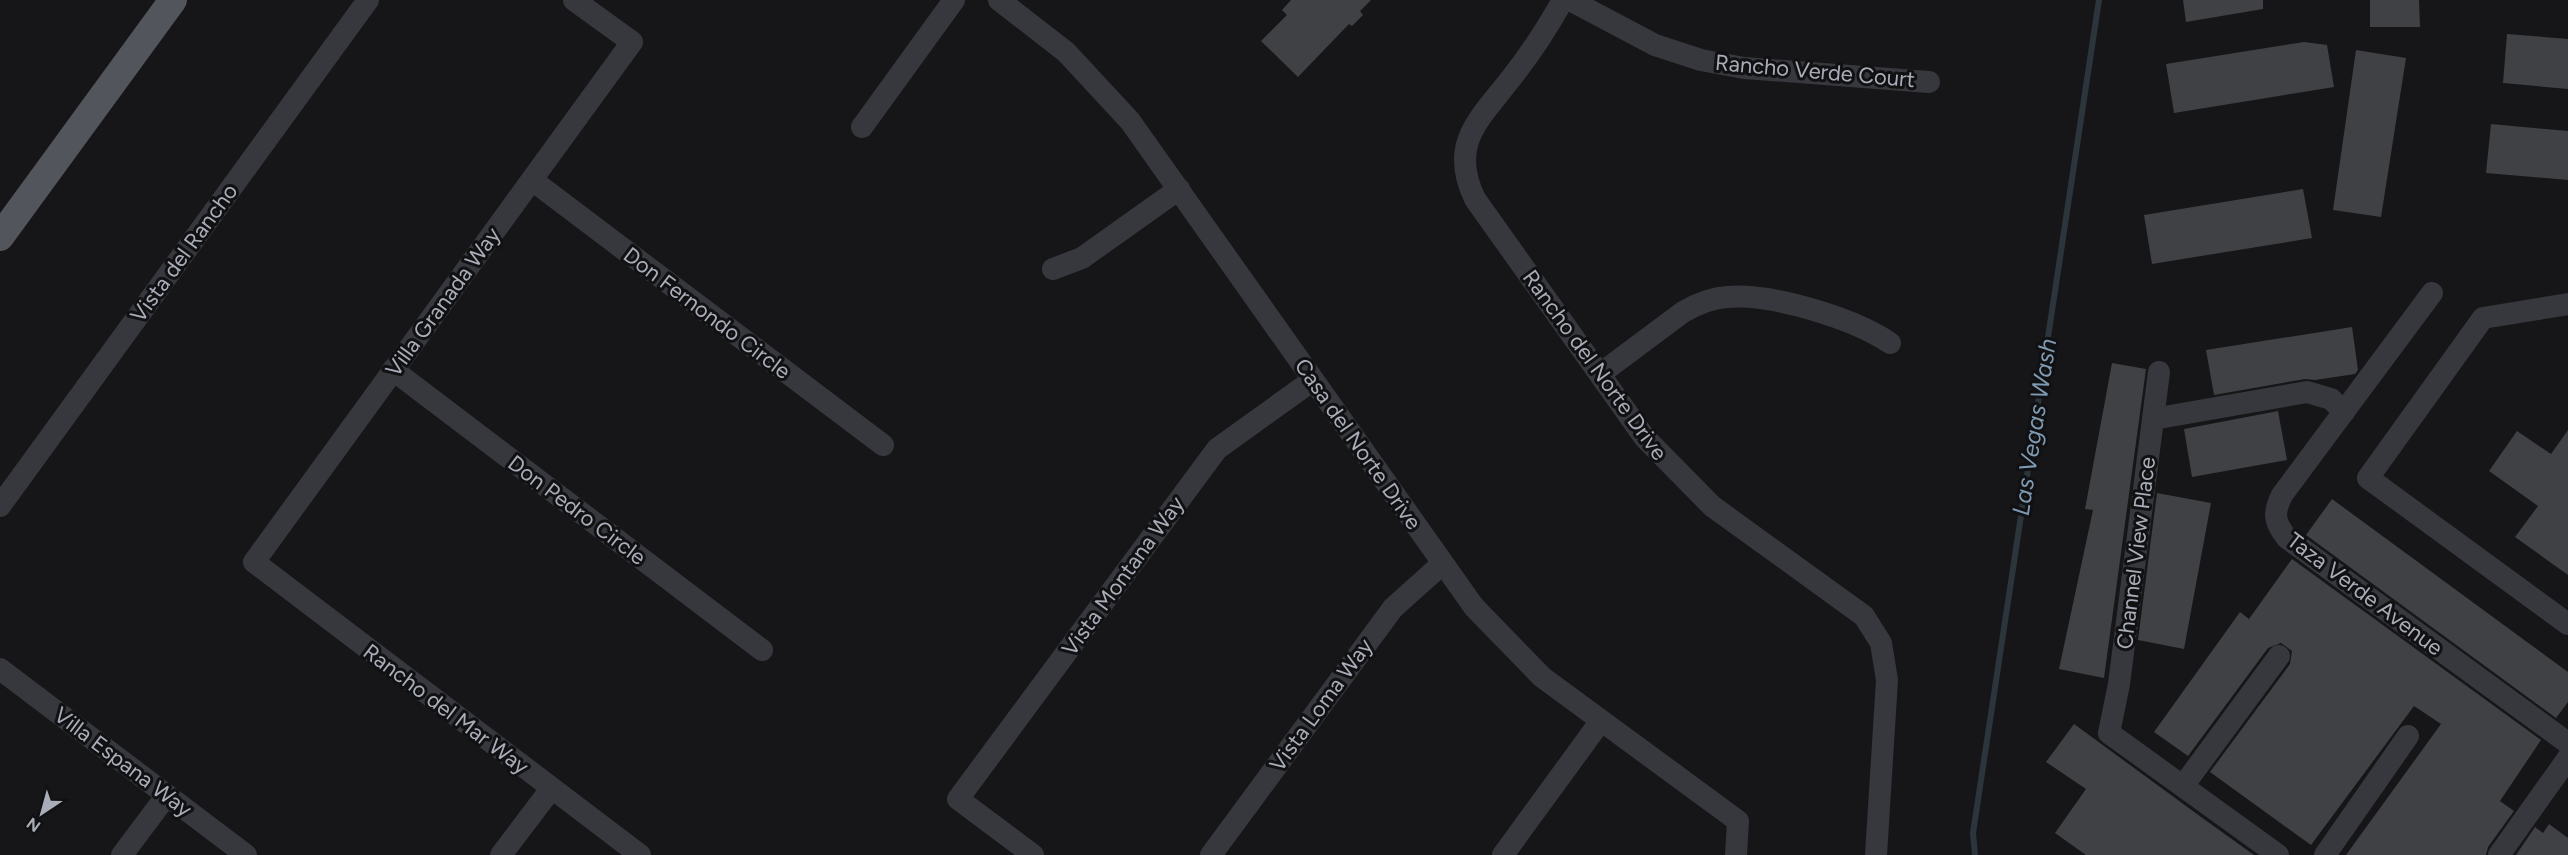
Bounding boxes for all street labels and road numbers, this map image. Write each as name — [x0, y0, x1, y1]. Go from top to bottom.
street label: Rancho Verde Court — [1714, 49, 1916, 93]
street label: Vista del Rancho — [125, 178, 243, 328]
street label: Villa Granada Way — [380, 222, 506, 382]
street label: Don Fernondo Circle — [618, 241, 796, 385]
street label: Rancho del Norte Drive — [1517, 265, 1673, 465]
street label: Casa del Norte Drive — [1289, 353, 1427, 535]
street label: Don Pedro Circle — [503, 449, 651, 571]
street label: Channel View Place — [2111, 455, 2161, 651]
street label: Vista Montana Way — [1056, 491, 1190, 661]
street label: Taza Verde Avenue — [2282, 527, 2448, 661]
street label: Vista Loma Way — [1264, 633, 1379, 777]
street label: Rancho del Mar Way — [358, 638, 534, 780]
street label: Villa Espana Way — [49, 701, 198, 823]

